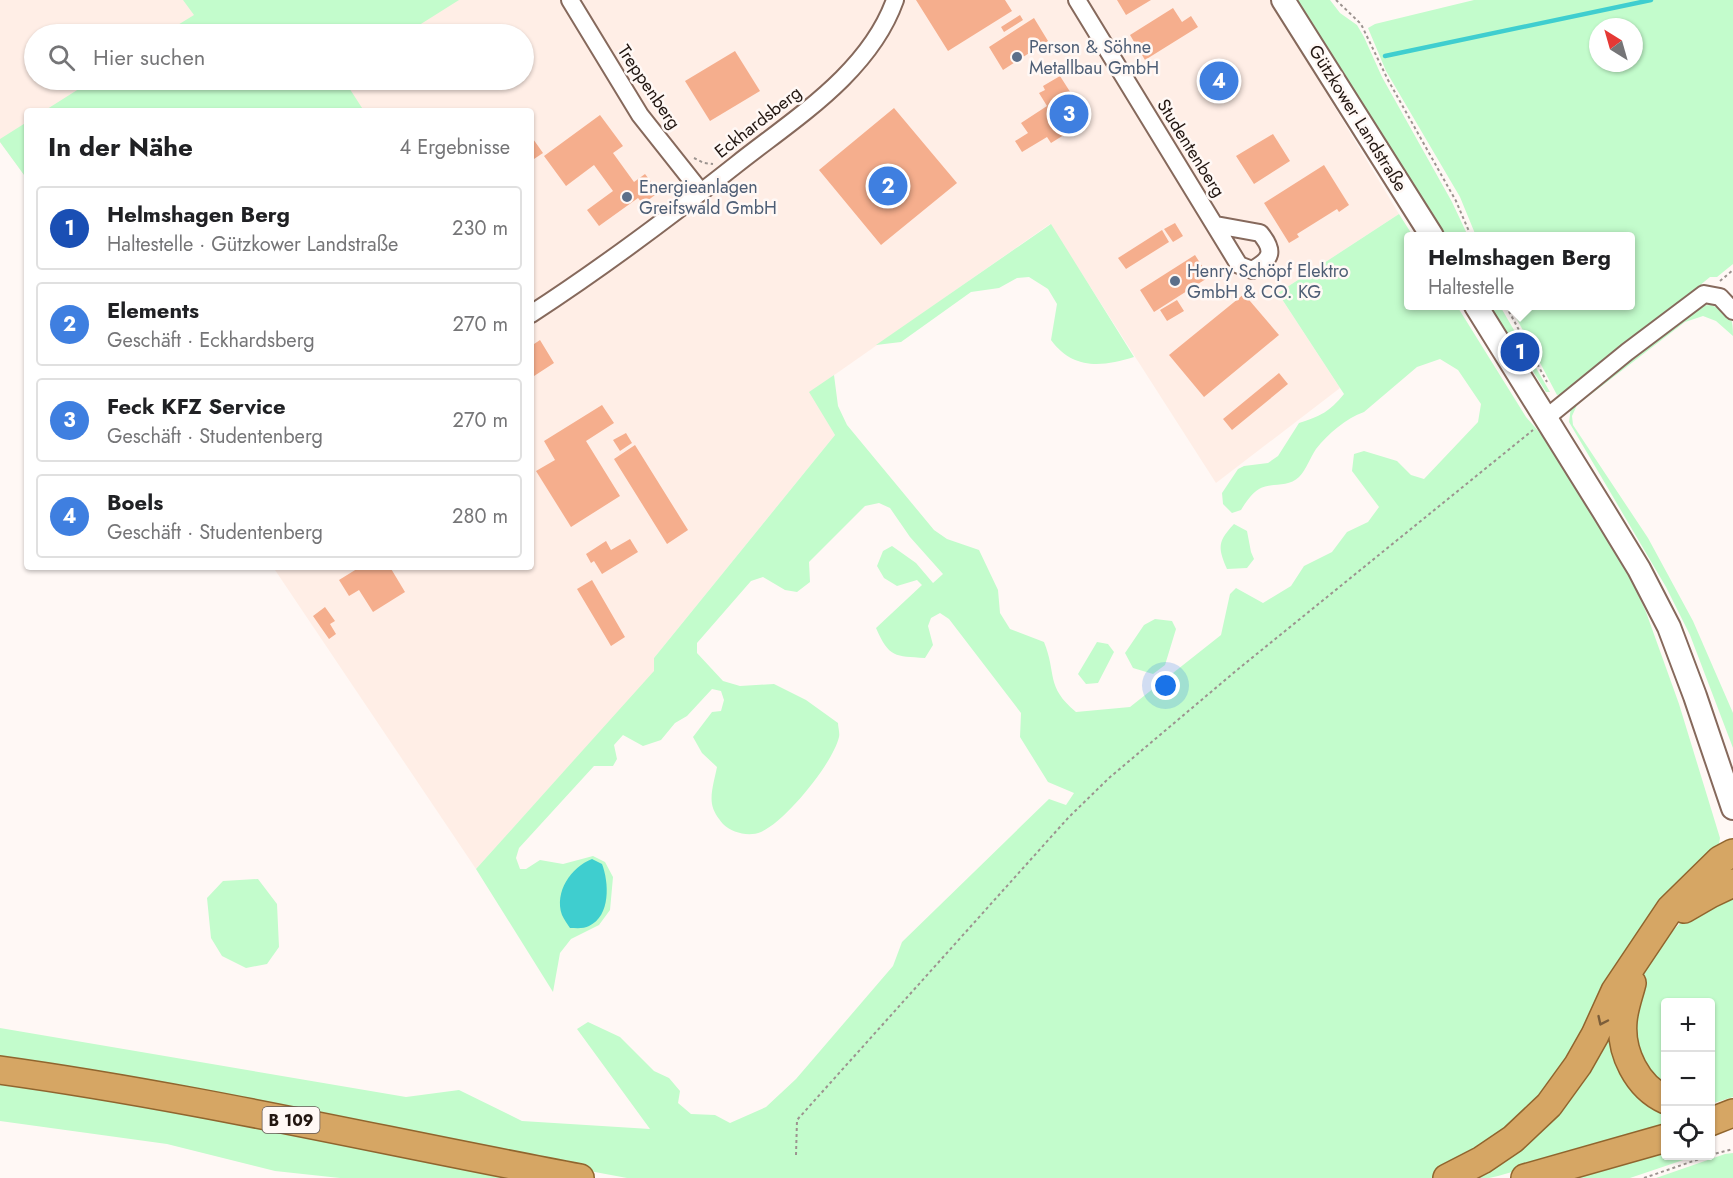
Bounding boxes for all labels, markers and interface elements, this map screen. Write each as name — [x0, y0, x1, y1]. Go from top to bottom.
north arrow — [1589, 18, 1643, 72]
search box — [24, 24, 534, 90]
place label: Person & Söhne Metallbau GmbH — [1029, 34, 1159, 81]
street label: Treppenberg — [611, 40, 687, 134]
street label: Gützkower Landstraße — [1302, 40, 1414, 196]
icon: search — [45, 41, 78, 74]
text: Hier suchen — [93, 41, 205, 73]
marker: Person & Söhne Metallbau GmbH — [1010, 50, 1024, 64]
pin: 4 — [1200, 58, 1238, 104]
street label: Eckhardsberg — [709, 80, 807, 164]
pin: 3 — [1050, 92, 1088, 136]
street label: Studentenberg — [1150, 94, 1232, 202]
text: In der Nähe — [48, 128, 193, 166]
text: 4 Ergebnisse — [400, 133, 510, 162]
pin: 2 — [868, 164, 908, 208]
place label: Energieanlagen Greifswald GmbH — [639, 174, 777, 221]
marker: Energieanlagen Greifswald GmbH — [620, 190, 634, 204]
text: Helmshagen Berg — [107, 198, 290, 230]
text: 1 — [64, 214, 75, 243]
text: 230 m — [452, 214, 508, 243]
text: Haltestelle · Gützkower Landstraße — [107, 230, 398, 259]
popup — [1404, 232, 1635, 310]
text: Helmshagen Berg — [1428, 241, 1611, 273]
place label: Henry Schöpf Elektro GmbH & CO. KG — [1187, 258, 1349, 305]
text: Haltestelle — [1428, 273, 1514, 302]
marker: Henry Schöpf Elektro GmbH & CO. KG — [1168, 274, 1182, 288]
text: Elements — [107, 294, 199, 326]
text: 2 — [63, 310, 76, 339]
text: 270 m — [453, 310, 508, 339]
text: Geschäft · Eckhardsberg — [107, 326, 315, 355]
pin: 1 — [1500, 330, 1540, 374]
text: Feck KFZ Service — [107, 390, 286, 422]
text: 3 — [63, 406, 76, 435]
text: 270 m — [453, 406, 508, 435]
text: Geschäft · Studentenberg — [107, 422, 323, 451]
text: Boels — [107, 486, 163, 518]
text: 4 — [63, 502, 76, 531]
text: 280 m — [452, 502, 508, 531]
text: Geschäft · Studentenberg — [107, 518, 323, 547]
your location — [1151, 671, 1180, 700]
map controls — [1661, 998, 1715, 1160]
button: + — [1661, 998, 1715, 1052]
one-way arrow — [1597, 1015, 1609, 1026]
button: − — [1661, 1052, 1715, 1106]
button: locate — [1661, 1106, 1715, 1160]
road number: B 109 — [262, 1107, 320, 1133]

